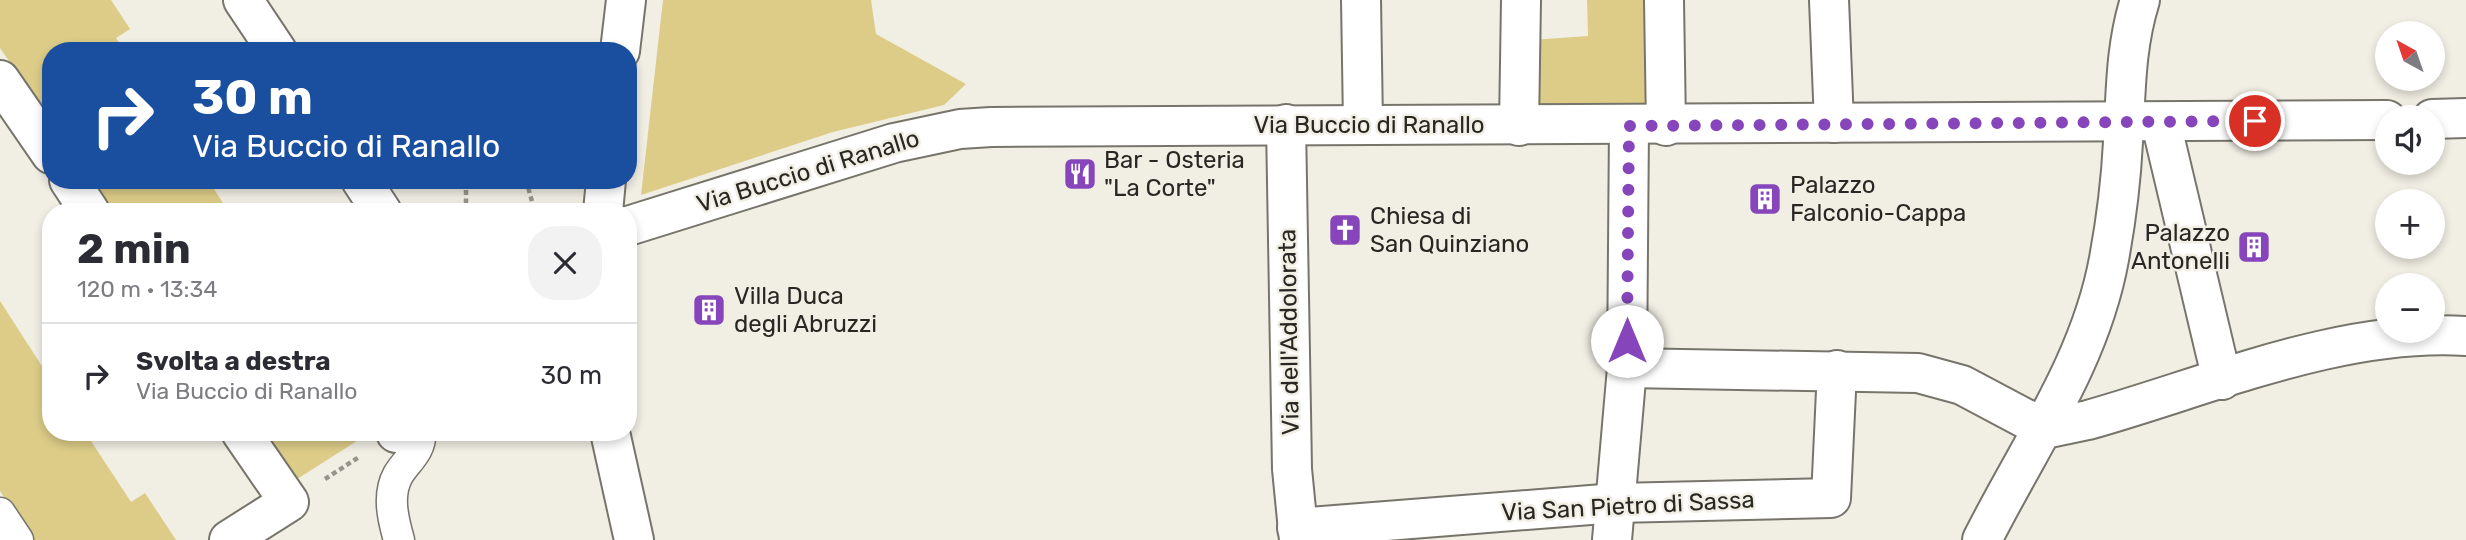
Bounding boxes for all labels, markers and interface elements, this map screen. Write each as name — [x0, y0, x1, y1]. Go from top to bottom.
north arrow — [2375, 21, 2445, 91]
map controls — [2375, 21, 2445, 343]
text: 30 m — [192, 68, 313, 126]
icon: right — [77, 70, 168, 161]
pin — [2225, 91, 2285, 151]
icon: arrive — [2236, 102, 2274, 140]
button: sound — [2375, 105, 2445, 175]
street label: Via Buccio di Ranallo — [1253, 111, 1485, 139]
street label: Via Buccio di Ranallo — [693, 124, 923, 218]
text: Via Buccio di Ranallo — [192, 127, 500, 165]
place label: Bar - Osteria "La Corte" — [1104, 146, 1245, 202]
restaurant icon: Bar - Osteria "La Corte" — [1061, 155, 1099, 193]
place label: Palazzo Falconio-Cappa — [1790, 171, 1966, 227]
building icon: Palazzo Falconio-Cappa — [1746, 180, 1784, 218]
button: + — [2375, 189, 2445, 259]
place label: Chiesa di San Quinziano — [1370, 202, 1529, 258]
church icon: Chiesa di San Quinziano — [1326, 211, 1364, 249]
place label: Palazzo Antonelli — [2131, 219, 2230, 275]
text: 2 min — [77, 224, 191, 274]
button: close — [528, 226, 602, 300]
building icon: Palazzo Antonelli — [2235, 228, 2273, 266]
street label: Via dell'Addolorata — [1273, 229, 1305, 435]
button: − — [2375, 273, 2445, 343]
text: 120 m · 13:34 — [77, 275, 218, 303]
place label: Villa Duca degli Abruzzi — [734, 282, 877, 338]
building icon: Villa Duca degli Abruzzi — [690, 291, 728, 329]
position arrow — [1590, 304, 1664, 378]
text: Svolta a destra — [136, 346, 331, 377]
icon: right — [77, 357, 115, 395]
text: 30 m — [540, 360, 602, 391]
text: Via Buccio di Ranallo — [136, 377, 358, 405]
street label: Via San Pietro di Sassa — [1501, 485, 1755, 527]

